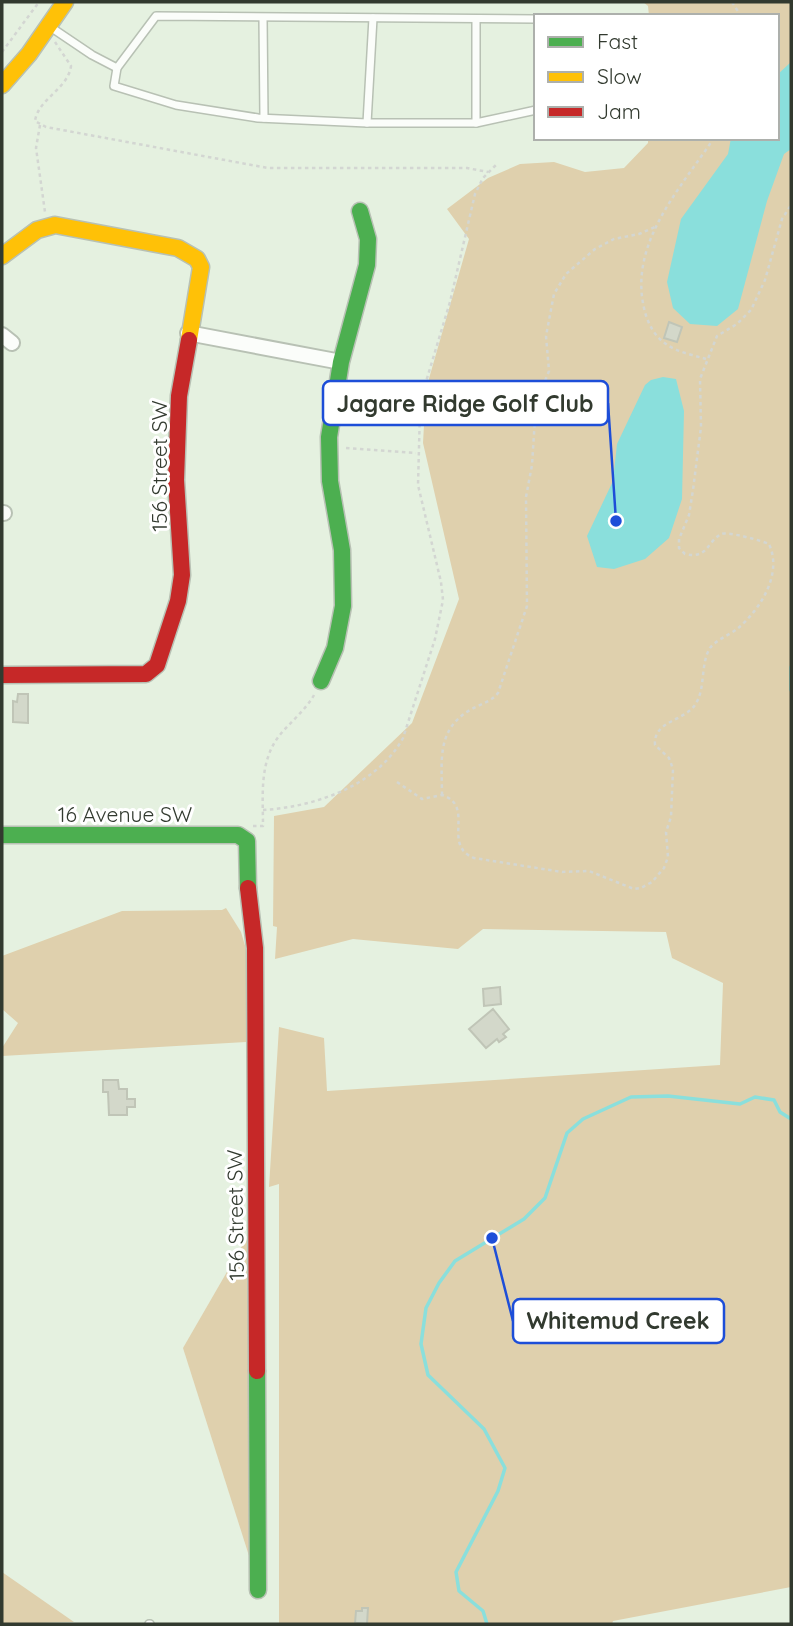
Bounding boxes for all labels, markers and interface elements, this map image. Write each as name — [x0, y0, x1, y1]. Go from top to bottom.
legend — [534, 14, 779, 140]
text: Fast — [597, 28, 638, 54]
text: Slow — [597, 63, 642, 89]
text: Jam — [597, 98, 641, 124]
callout: Jagare Ridge Golf Club — [323, 381, 608, 425]
text: Jagare Ridge Golf Club — [336, 389, 594, 418]
street label: 156 Street SW — [146, 400, 172, 532]
street label: 16 Avenue SW — [58, 801, 192, 827]
street label: 156 Street SW — [221, 1149, 249, 1281]
callout: Whitemud Creek — [513, 1299, 724, 1343]
text: Whitemud Creek — [526, 1306, 710, 1335]

